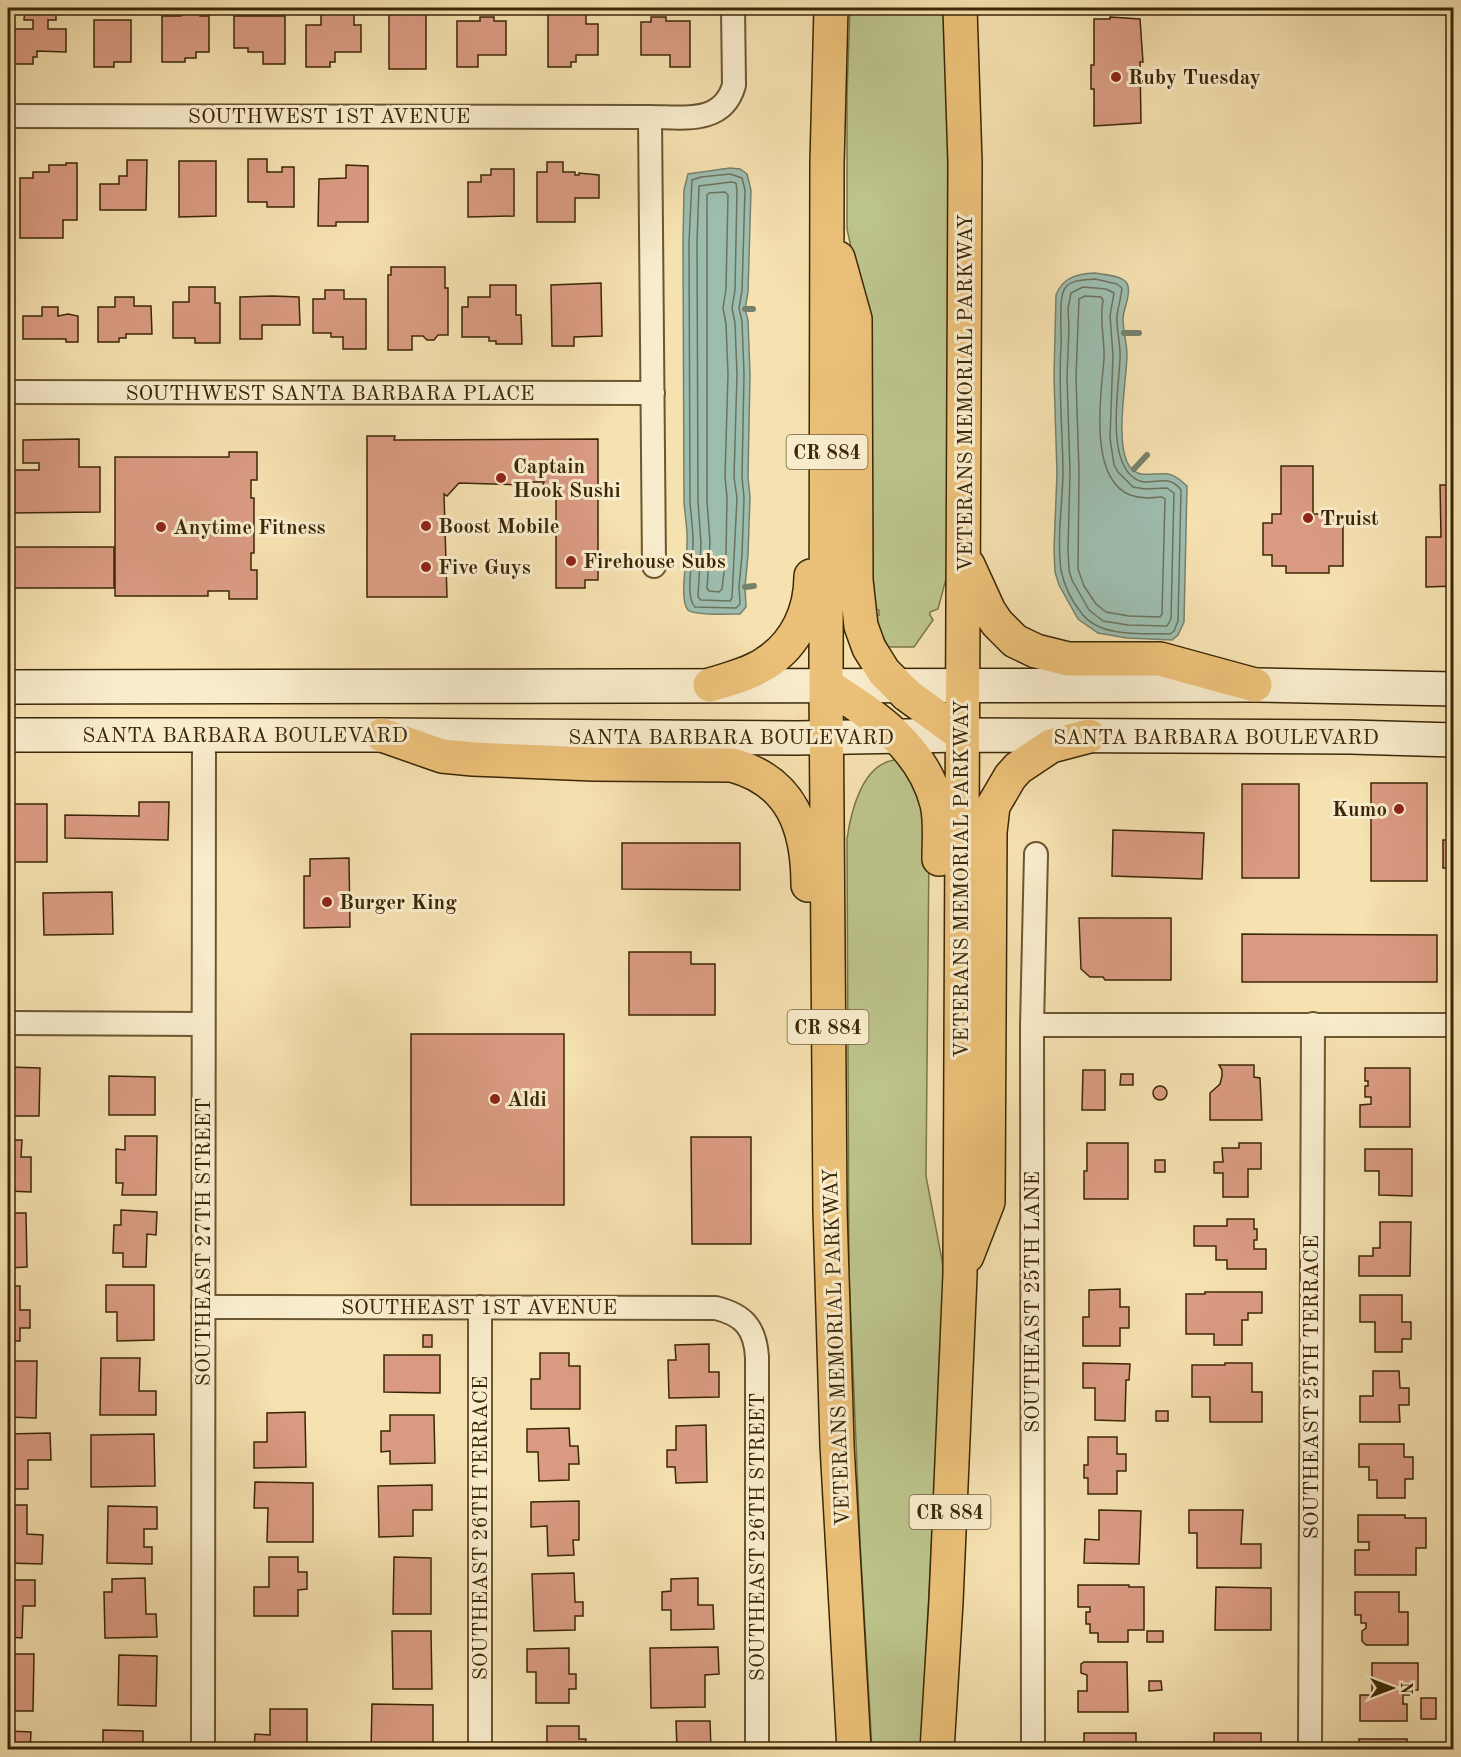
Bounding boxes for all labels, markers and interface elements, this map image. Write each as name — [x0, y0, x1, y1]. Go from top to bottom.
place label: Ruby Tuesday — [1128, 68, 1261, 89]
marker: Ruby Tuesday — [1109, 70, 1123, 84]
street label: SOUTHWEST 1ST AVENUE — [188, 107, 470, 128]
street label: VETERANS MEMORIAL PARKWAY — [956, 214, 977, 572]
street label: SOUTHWEST SANTA BARBARA PLACE — [125, 384, 535, 405]
road number: CR 884 — [786, 435, 868, 469]
place label: Captain Hook Sushi — [513, 457, 621, 502]
marker: Captain Hook Sushi — [494, 471, 508, 485]
place label: Truist — [1320, 509, 1379, 530]
marker: Truist — [1301, 511, 1315, 525]
place label: Boost Mobile — [438, 517, 560, 538]
place label: Anytime Fitness — [173, 518, 326, 539]
marker: Boost Mobile — [419, 519, 433, 533]
marker: Anytime Fitness — [154, 520, 168, 534]
place label: Firehouse Subs — [583, 552, 726, 573]
marker: Firehouse Subs — [564, 554, 578, 568]
place label: Five Guys — [438, 558, 531, 579]
marker: Five Guys — [419, 560, 433, 574]
street label: VETERANS MEMORIAL PARKWAY — [952, 700, 973, 1058]
street label: SANTA BARBARA BOULEVARD — [82, 726, 408, 747]
street label: SANTA BARBARA BOULEVARD — [568, 728, 894, 749]
street label: SANTA BARBARA BOULEVARD — [1053, 728, 1379, 749]
place label: Kumo — [1332, 800, 1387, 821]
marker: Kumo — [1392, 802, 1406, 816]
place label: Burger King — [339, 893, 457, 914]
marker: Burger King — [320, 895, 334, 909]
road number: CR 884 — [788, 1010, 868, 1044]
place label: Aldi — [507, 1090, 547, 1111]
marker: Aldi — [488, 1092, 502, 1106]
street label: SOUTHEAST 27TH STREET — [194, 1098, 215, 1386]
street label: VETERANS MEMORIAL PARKWAY — [821, 1168, 854, 1526]
street label: SOUTHEAST 25TH LANE — [1023, 1171, 1044, 1433]
street label: SOUTHEAST 25TH TERRACE — [1302, 1235, 1323, 1539]
street label: SOUTHEAST 1ST AVENUE — [341, 1298, 617, 1319]
street label: SOUTHEAST 26TH TERRACE — [471, 1376, 492, 1680]
street label: SOUTHEAST 26TH STREET — [748, 1393, 769, 1681]
road number: CR 884 — [910, 1495, 990, 1529]
north arrow — [1362, 1658, 1422, 1718]
text: N — [1397, 1682, 1413, 1695]

